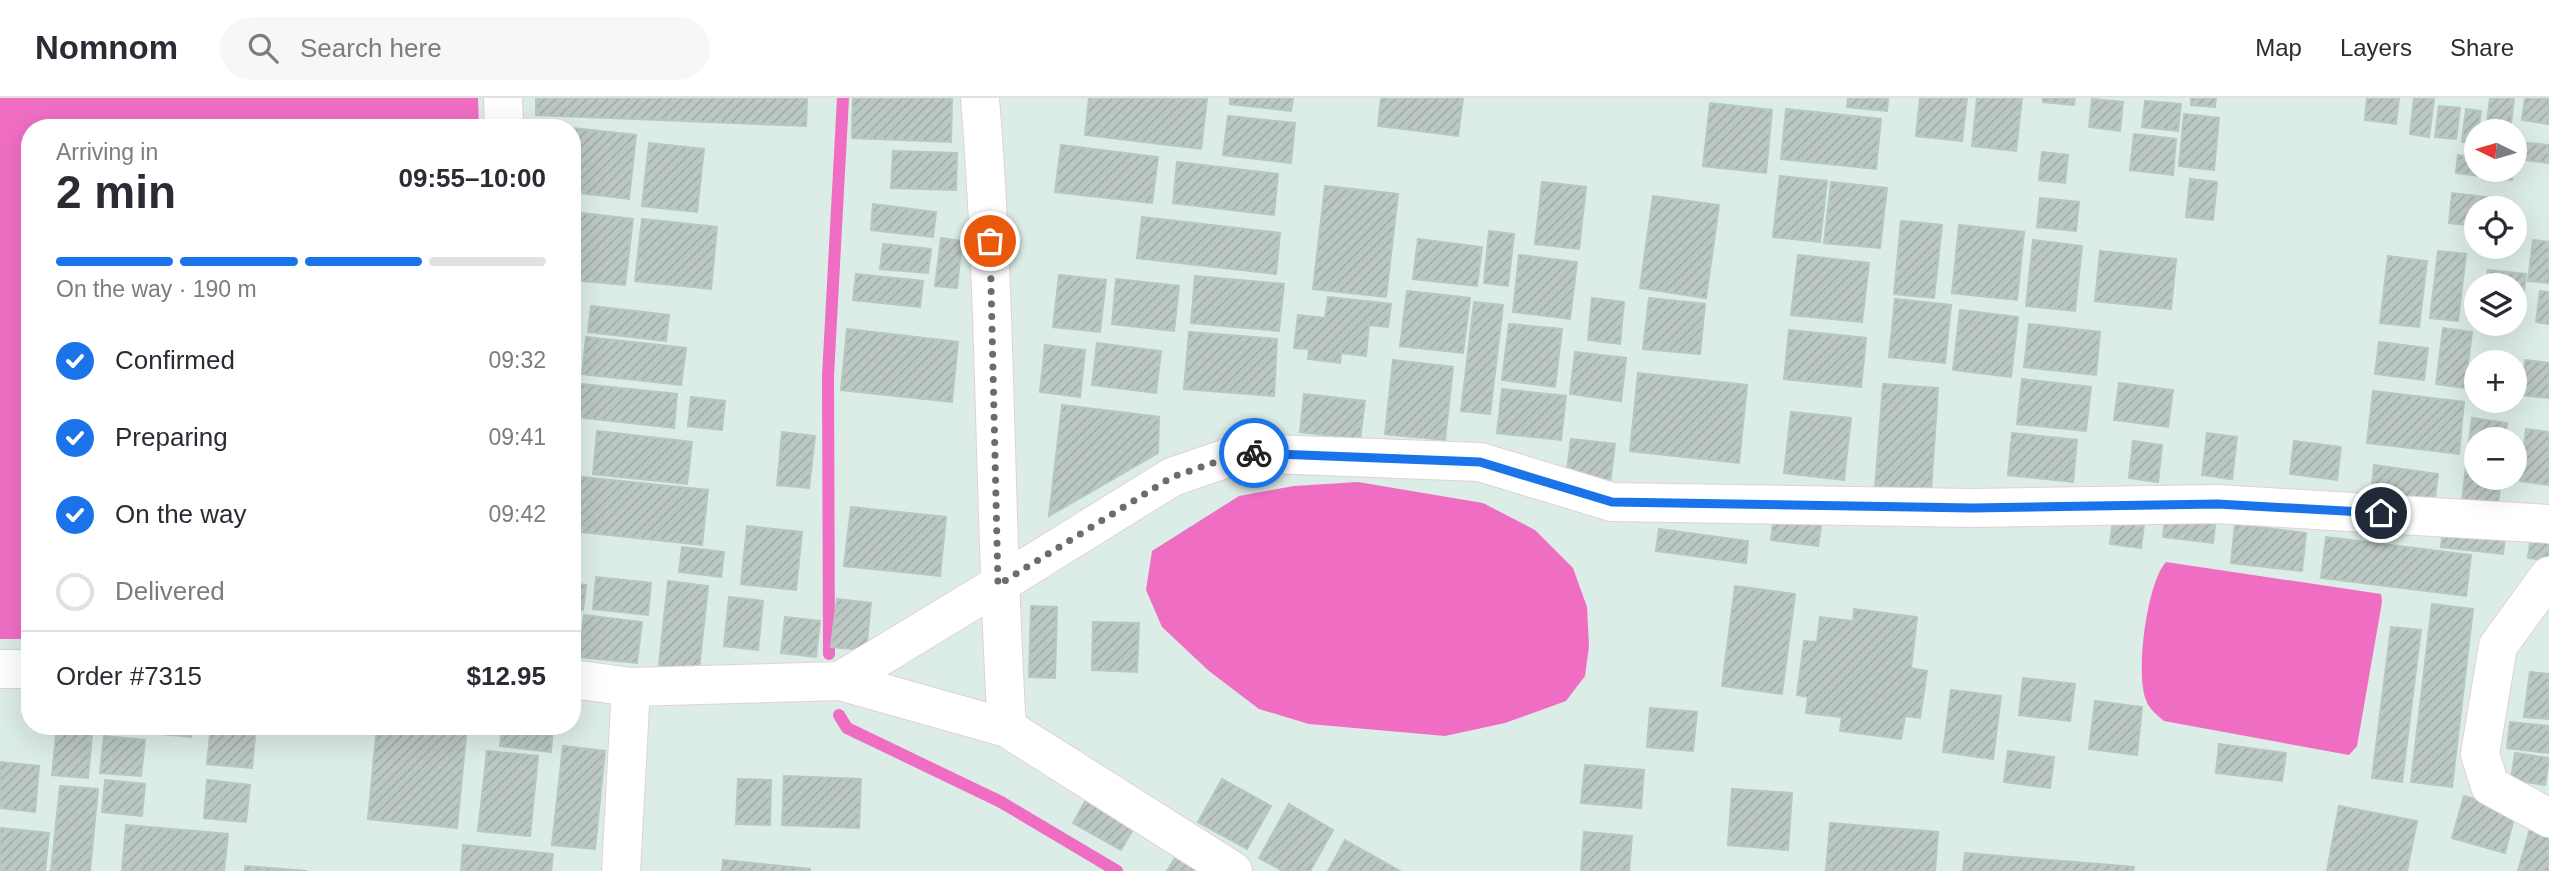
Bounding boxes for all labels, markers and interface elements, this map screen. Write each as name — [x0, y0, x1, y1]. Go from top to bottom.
search box — [220, 17, 710, 80]
text: Nomnom — [35, 29, 178, 66]
icon: search — [244, 29, 282, 67]
text: Search here — [300, 33, 442, 63]
text: Map — [2255, 34, 2302, 61]
text: Layers — [2340, 34, 2412, 61]
text: Share — [2450, 34, 2514, 61]
north arrow — [2464, 119, 2527, 182]
map controls — [2464, 119, 2527, 490]
text: Arriving in — [56, 139, 158, 165]
text: 09:55–10:00 — [399, 163, 546, 193]
text: 2 min — [56, 166, 176, 218]
button: locate — [2464, 196, 2527, 259]
pin — [960, 211, 1020, 271]
icon: bag — [971, 222, 1009, 260]
button: layers — [2464, 273, 2527, 336]
text: On the way · 190 m — [56, 276, 257, 302]
icon: check — [56, 342, 94, 380]
text: Confirmed — [115, 345, 235, 375]
text: 09:32 — [488, 347, 546, 373]
button: + — [2464, 350, 2527, 413]
courier — [1219, 418, 1289, 488]
icon: check — [56, 419, 94, 457]
text: Preparing — [115, 422, 228, 452]
text: 09:41 — [488, 424, 546, 450]
button: − — [2464, 427, 2527, 490]
icon: bike — [1235, 434, 1273, 472]
pin — [2351, 483, 2411, 543]
icon: home — [2362, 494, 2400, 532]
icon: check — [56, 496, 94, 534]
text: On the way — [115, 499, 247, 529]
text: 09:42 — [488, 501, 546, 527]
text: Delivered — [115, 576, 225, 606]
text: Order #7315 — [56, 661, 202, 691]
text: $12.95 — [466, 661, 546, 691]

